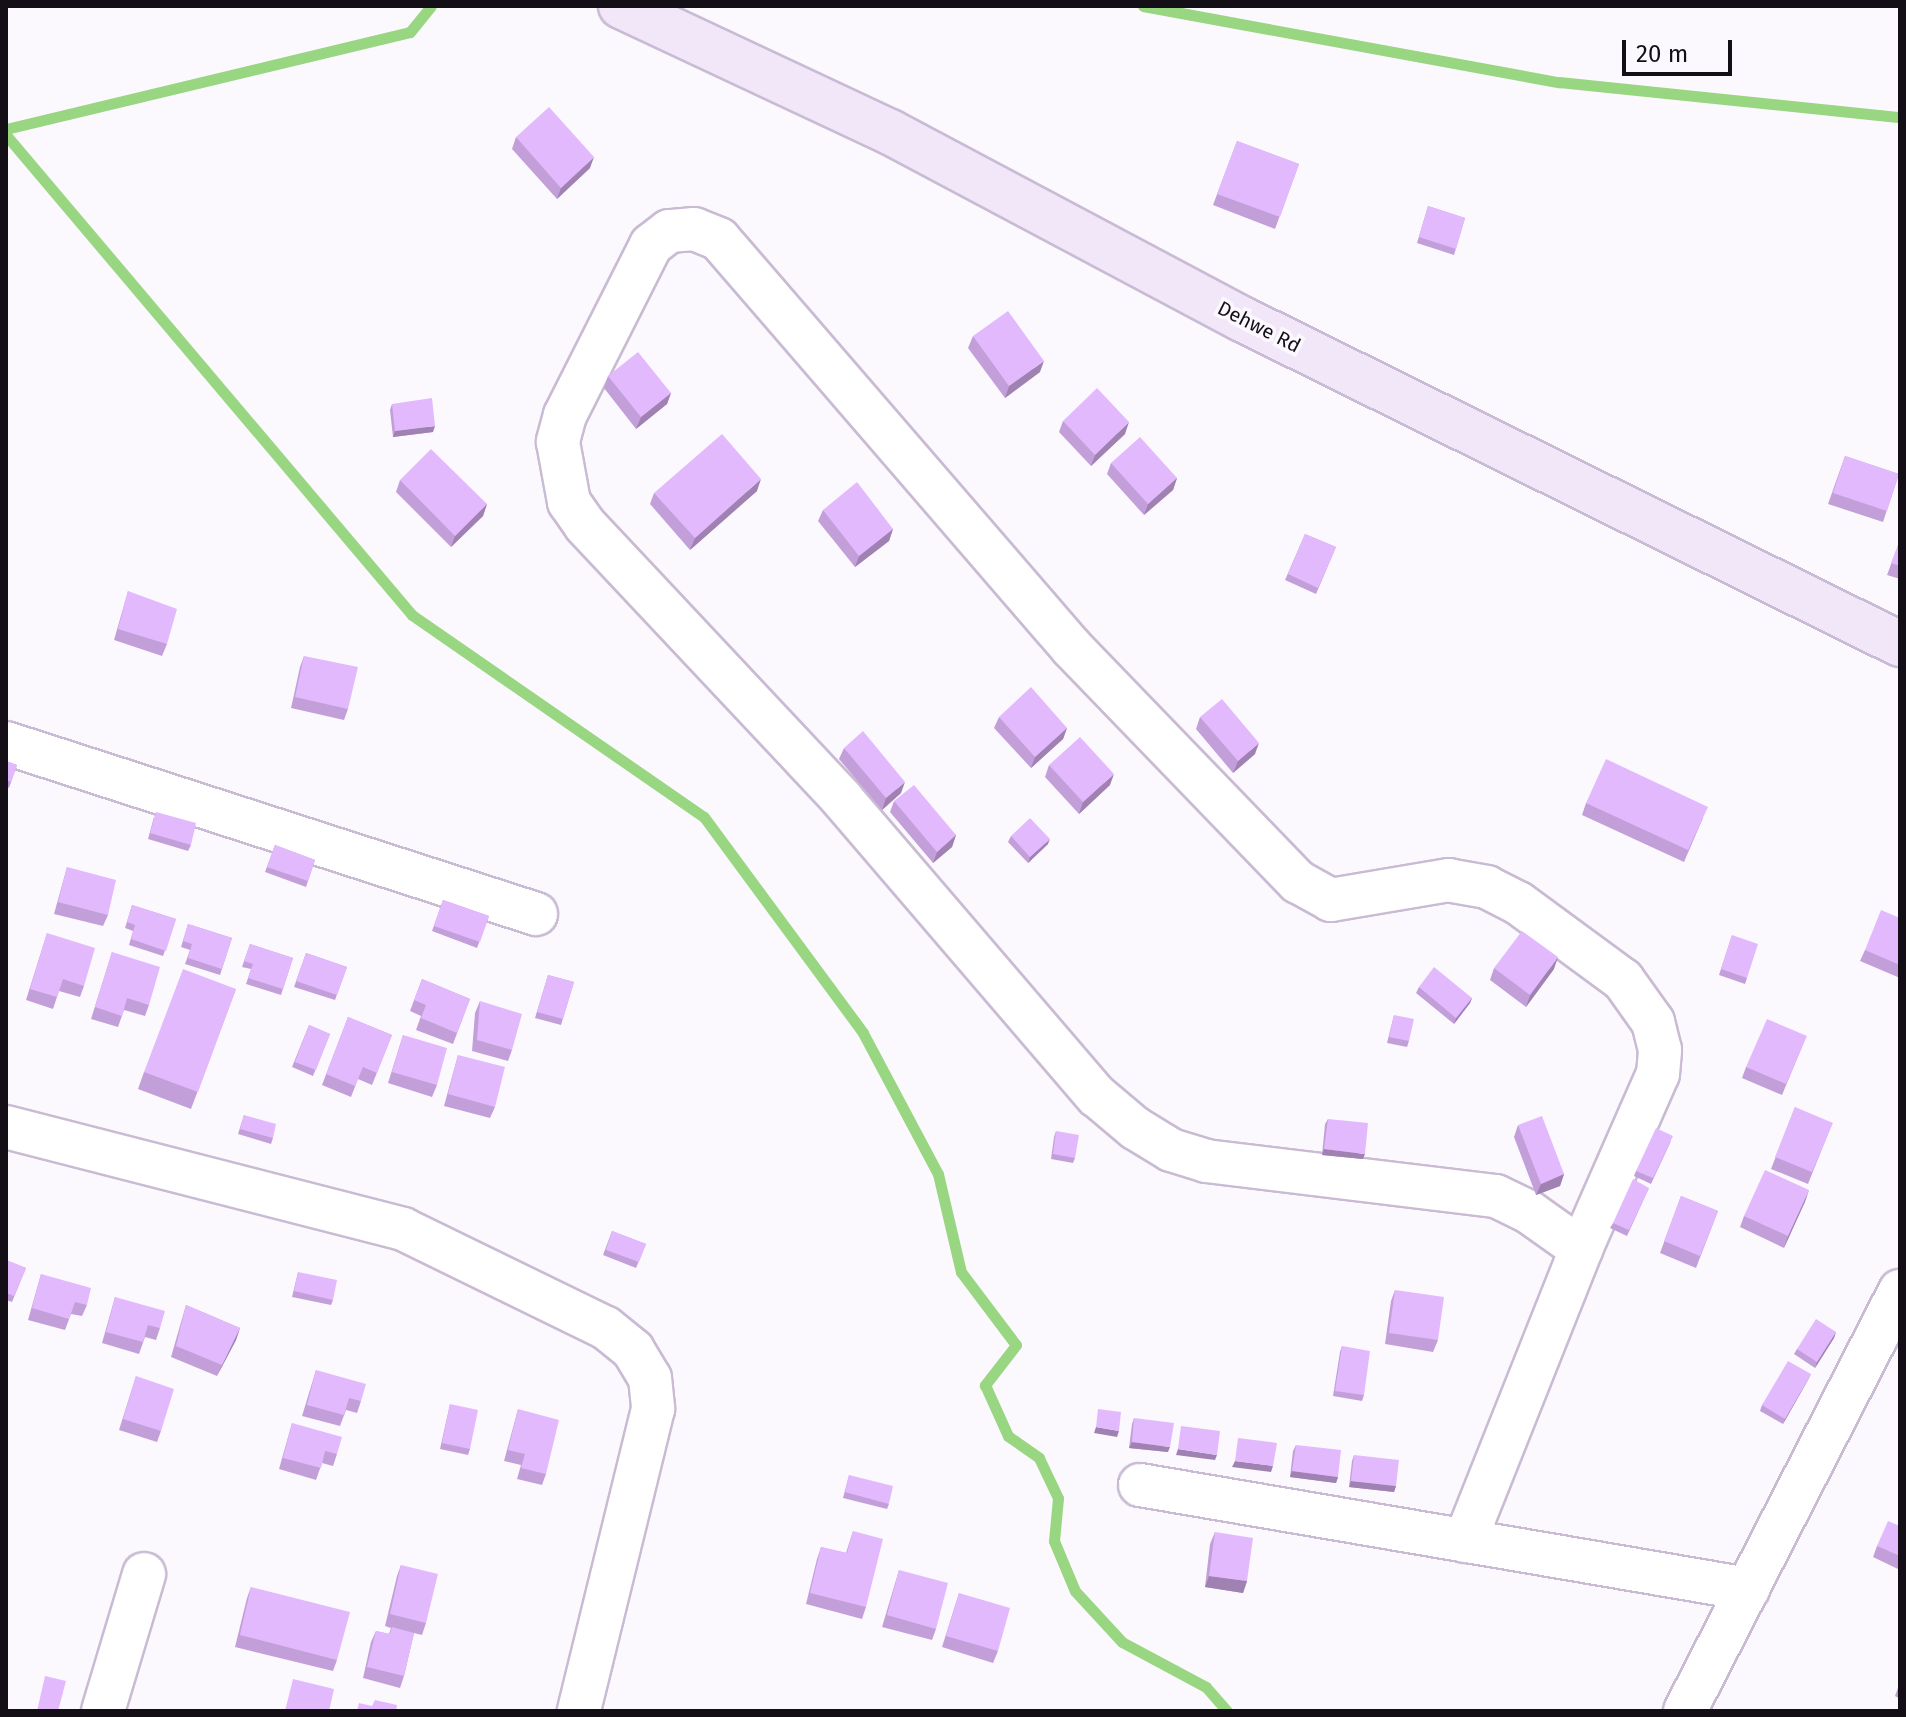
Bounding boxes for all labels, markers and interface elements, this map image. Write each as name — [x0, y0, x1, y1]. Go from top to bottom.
scale bar — [1626, 24, 1736, 74]
text: 20 m — [1636, 40, 1688, 68]
street label: Dehwe Rd — [1214, 296, 1304, 358]

